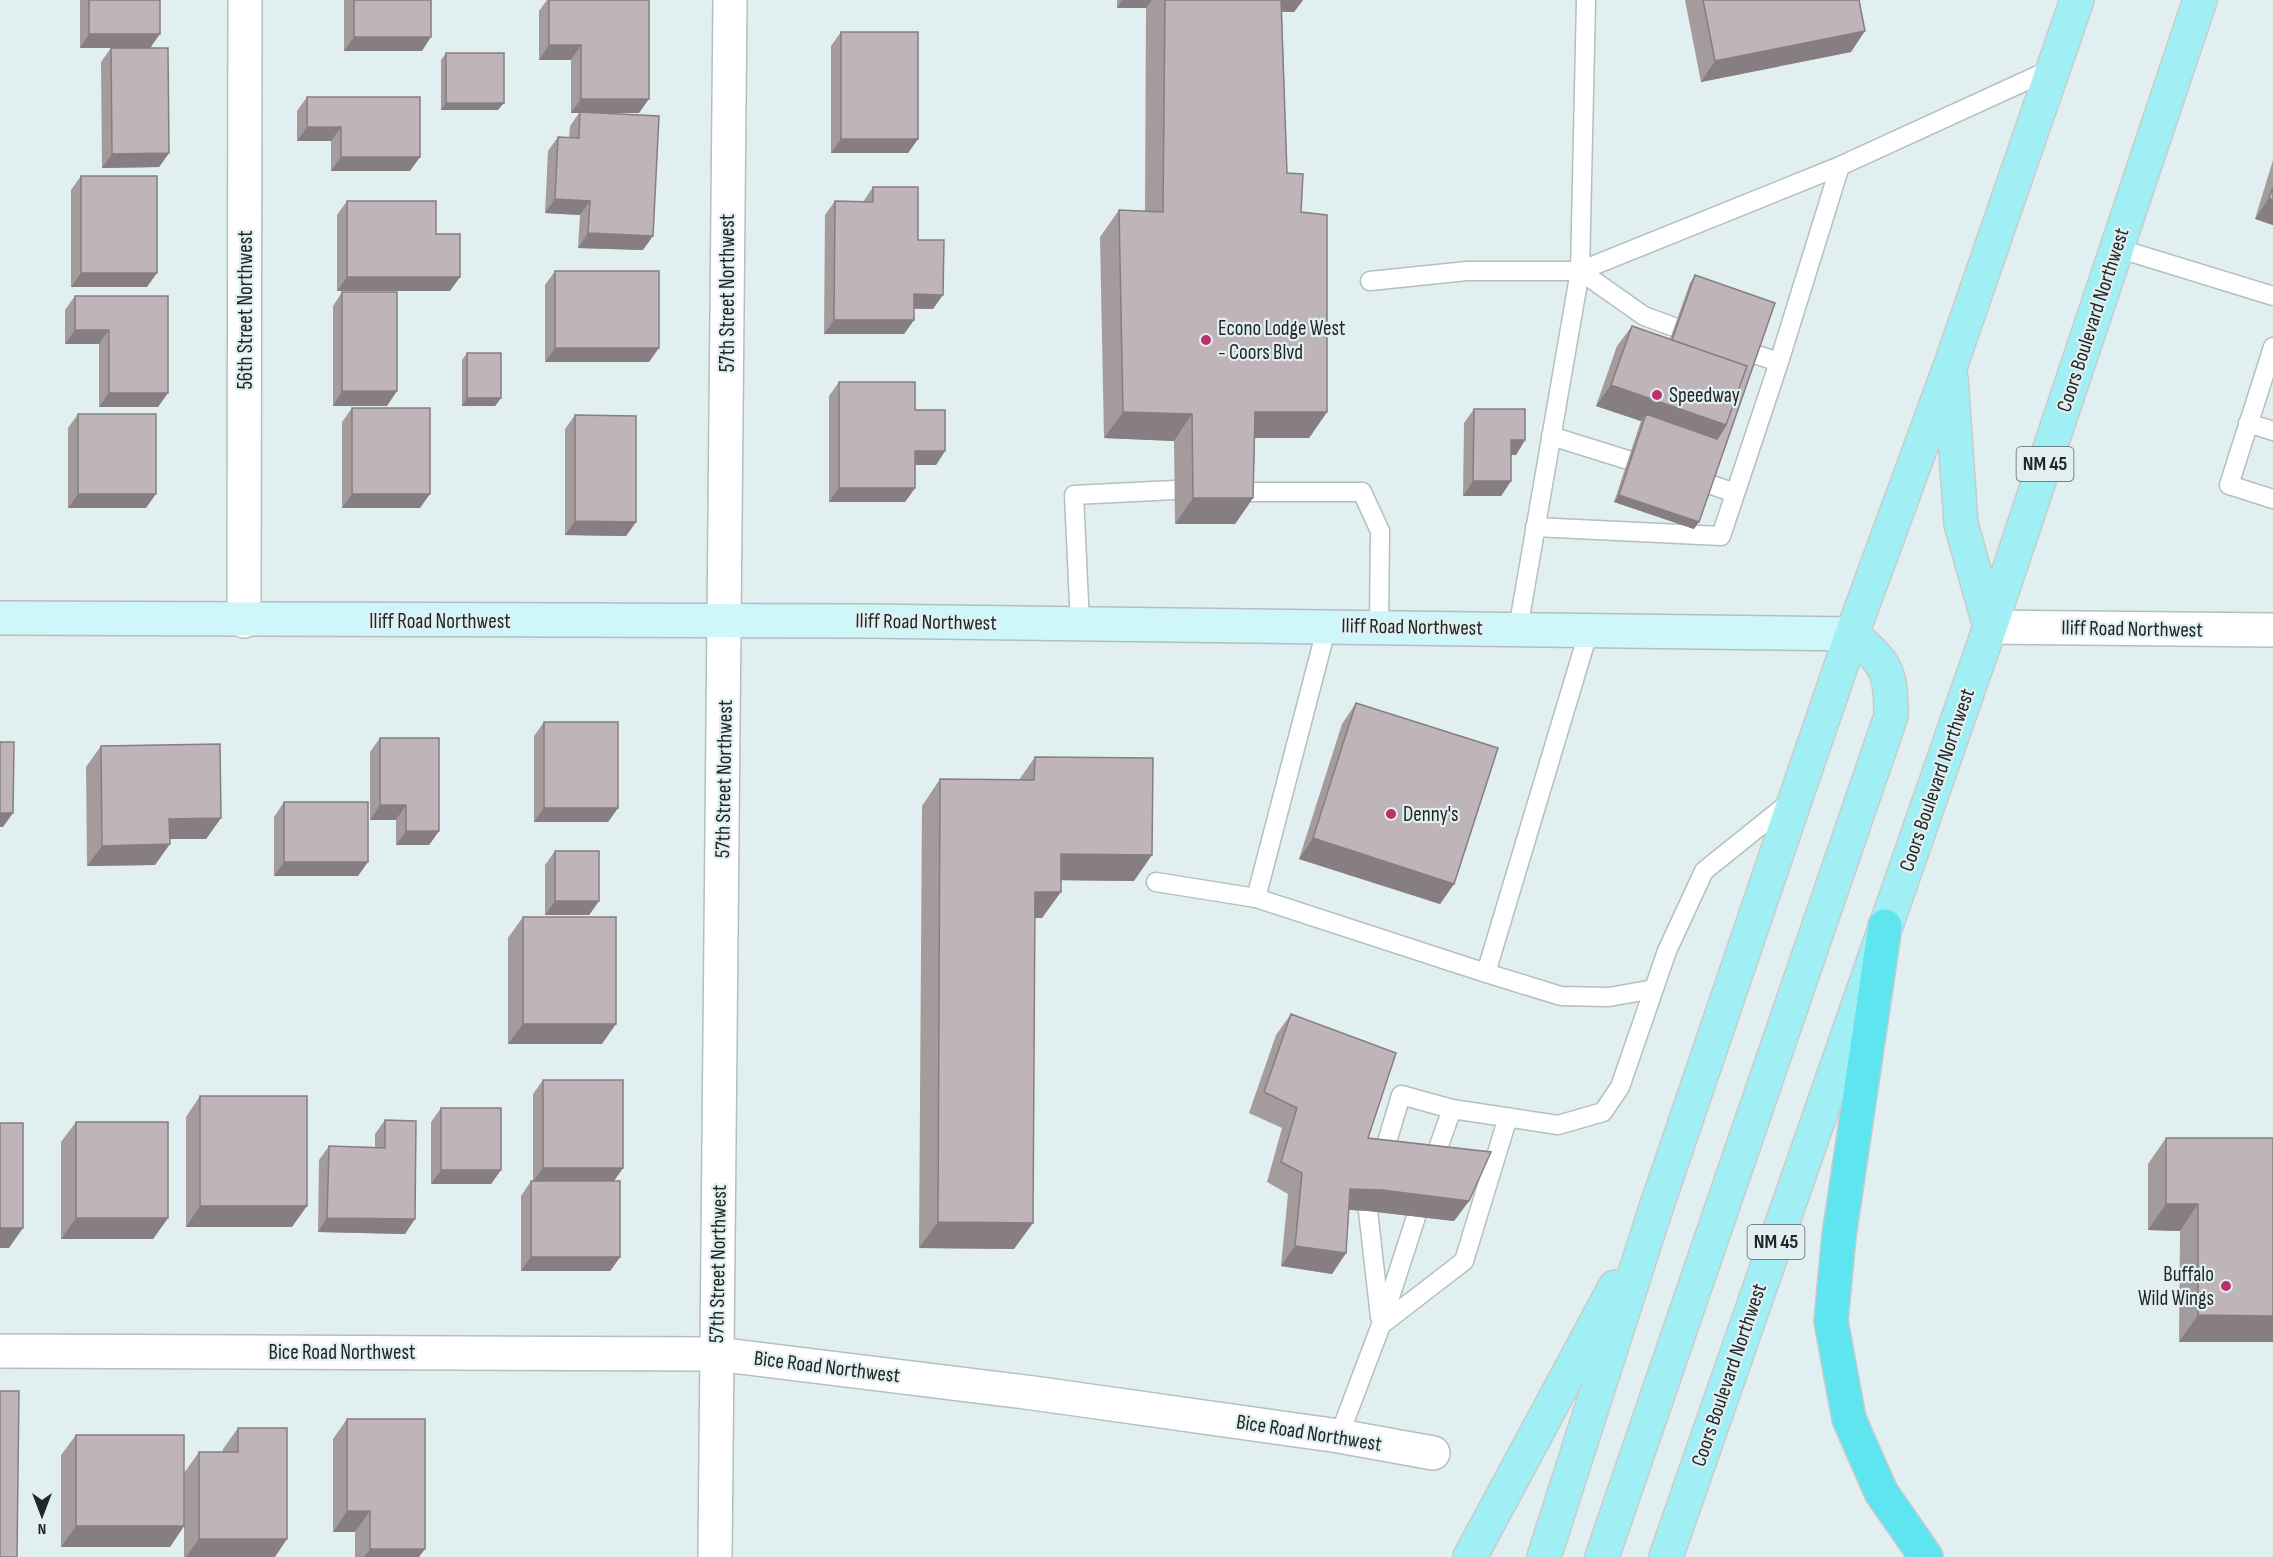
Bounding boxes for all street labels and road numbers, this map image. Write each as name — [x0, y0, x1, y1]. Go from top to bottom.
street label: 57th Street Northwest — [715, 214, 740, 372]
street label: Coors Boulevard Northwest — [2051, 225, 2135, 415]
street label: 56th Street Northwest — [233, 230, 258, 390]
road number: NM 45 — [2016, 447, 2074, 481]
street label: Iliff Road Northwest — [855, 608, 997, 636]
street label: Iliff Road Northwest — [369, 609, 511, 634]
street label: Iliff Road Northwest — [1341, 613, 1483, 641]
street label: Iliff Road Northwest — [2061, 615, 2203, 643]
street label: Coors Boulevard Northwest — [1894, 685, 1980, 875]
street label: 57th Street Northwest — [710, 700, 738, 858]
street label: 57th Street Northwest — [704, 1185, 732, 1343]
road number: NM 45 — [1748, 1225, 1804, 1259]
street label: Coors Boulevard Northwest — [1686, 1280, 1772, 1470]
street label: Bice Road Northwest — [269, 1340, 415, 1365]
street label: Bice Road Northwest — [753, 1346, 901, 1388]
street label: Bice Road Northwest — [1235, 1409, 1383, 1457]

